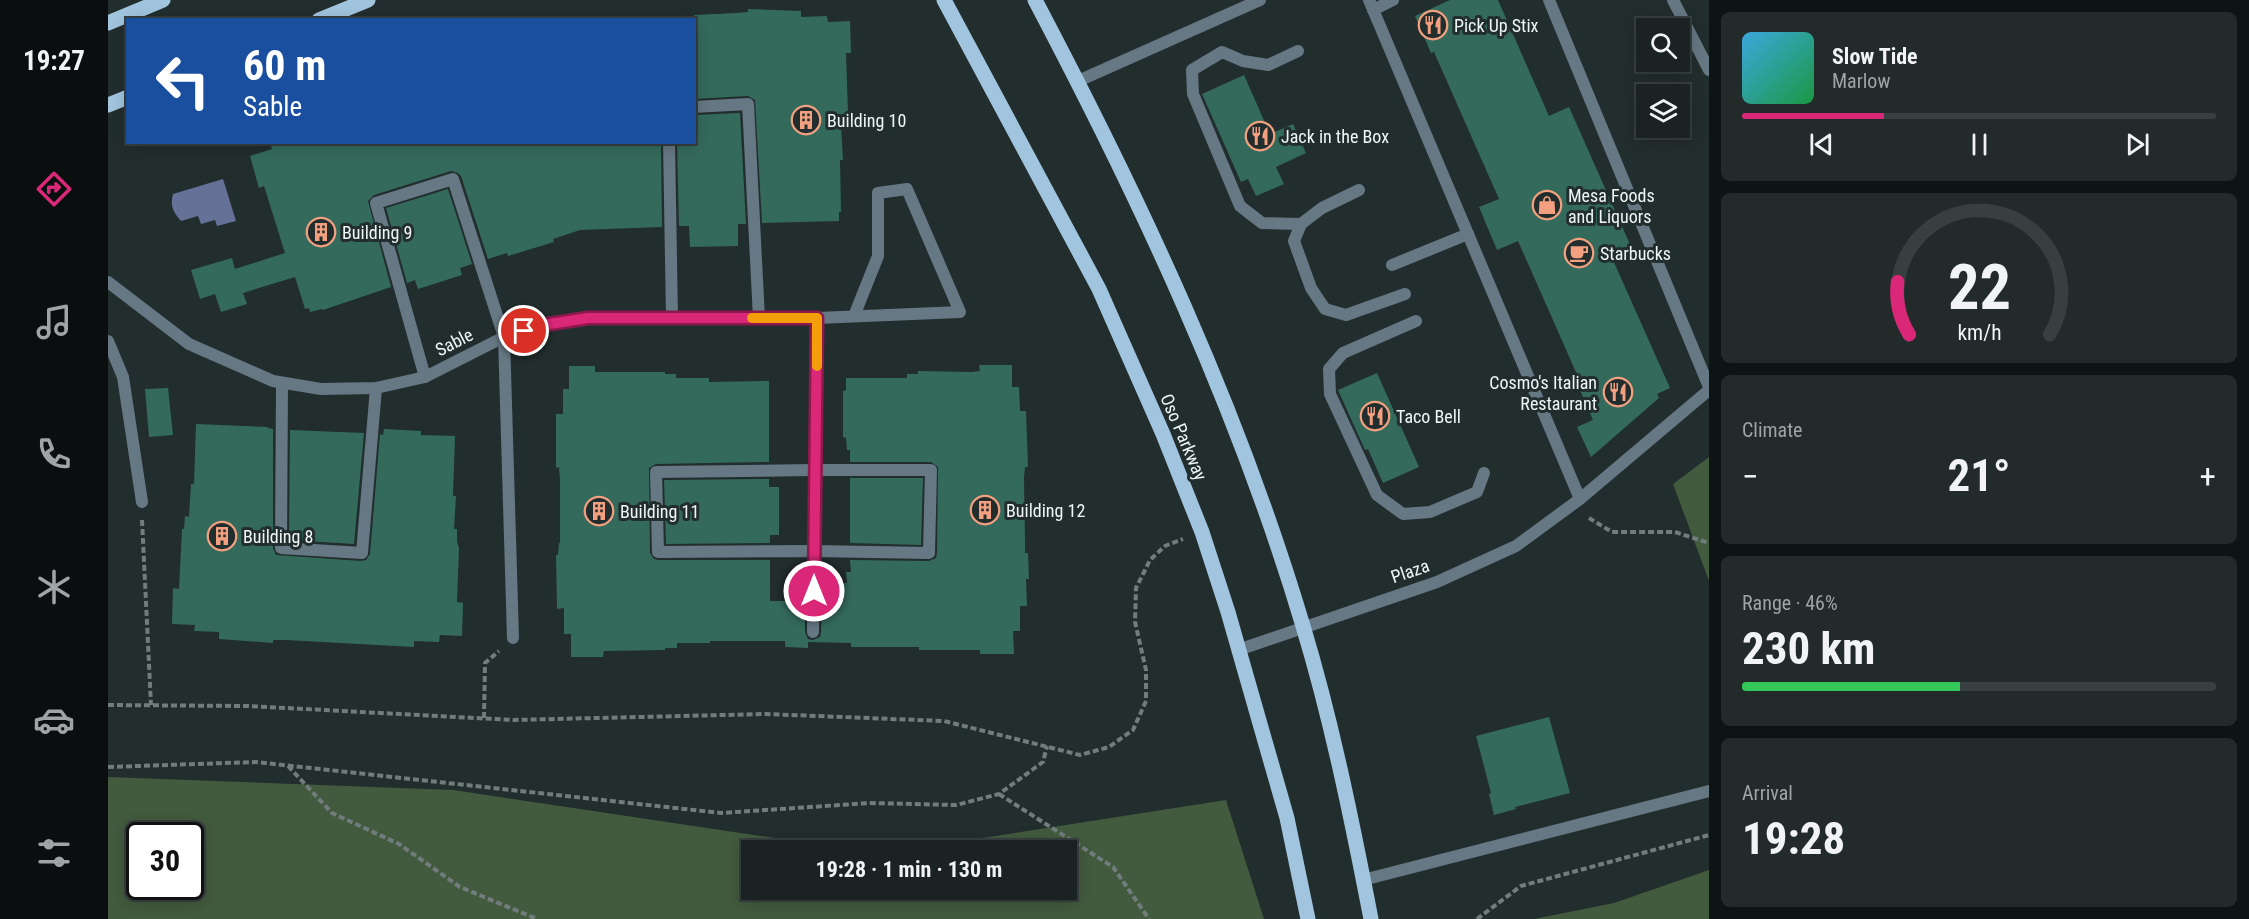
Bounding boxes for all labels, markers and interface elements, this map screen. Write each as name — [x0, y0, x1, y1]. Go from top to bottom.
restaurant icon: Pick Up Stix — [1417, 9, 1449, 41]
place label: Pick Up Stix — [1454, 15, 1539, 36]
map controls — [1636, 18, 1690, 138]
button: search — [1636, 18, 1690, 72]
text: 60 m — [243, 41, 326, 90]
icon: left — [144, 42, 222, 120]
text: Slow Tide — [1832, 44, 1918, 69]
text: 19:27 — [23, 45, 85, 77]
text: Marlow — [1832, 69, 1890, 93]
button: layers — [1636, 84, 1690, 138]
text: Sable — [243, 91, 302, 123]
building icon: Building 10 — [790, 104, 822, 136]
place label: Building 10 — [827, 110, 906, 131]
restaurant icon: Jack in the Box — [1244, 120, 1276, 152]
place label: Jack in the Box — [1281, 126, 1389, 147]
icon: previous — [1805, 128, 1838, 161]
icon: pause — [1963, 128, 1996, 161]
icon: next — [2121, 128, 2154, 161]
icon: directions — [33, 168, 75, 210]
place label: Mesa Foods and Liquors — [1568, 185, 1655, 227]
shop icon: Mesa Foods and Liquors — [1531, 189, 1563, 221]
building icon: Building 9 — [305, 216, 337, 248]
place label: Building 9 — [342, 222, 412, 243]
cafe icon: Starbucks — [1563, 237, 1595, 269]
place label: Starbucks — [1600, 243, 1671, 264]
text: 22 — [1947, 251, 2011, 324]
icon: music — [33, 301, 75, 343]
pin — [498, 305, 549, 356]
icon: arrive — [507, 314, 540, 347]
text: km/h — [1957, 321, 2001, 346]
street label: Sable — [432, 324, 476, 360]
place label: Cosmo's Italian Restaurant — [1489, 372, 1597, 414]
restaurant icon: Cosmo's Italian Restaurant — [1602, 376, 1634, 408]
street label: Oso Parkway — [1156, 391, 1212, 484]
restaurant icon: Taco Bell — [1359, 400, 1391, 432]
place label: Taco Bell — [1396, 406, 1461, 427]
text: Climate — [1742, 418, 1802, 442]
icon: phone — [33, 433, 75, 475]
text: 21° — [1948, 449, 2011, 502]
text: − — [1742, 457, 1759, 496]
text: + — [2200, 457, 2216, 496]
building icon: Building 12 — [969, 494, 1001, 526]
building icon: Building 11 — [583, 495, 615, 527]
place label: Building 12 — [1006, 500, 1085, 521]
place label: Building 11 — [620, 501, 699, 522]
building icon: Building 8 — [206, 520, 238, 552]
place label: Building 8 — [243, 526, 313, 547]
street label: Plaza — [1388, 555, 1432, 587]
position arrow — [782, 559, 846, 623]
icon: climate — [33, 566, 75, 608]
text: Range · 46% — [1742, 591, 1838, 615]
text: 230 km — [1742, 622, 1875, 675]
icon: car — [33, 699, 75, 741]
text: Arrival — [1742, 781, 1793, 805]
text: 19:28 — [1742, 812, 1845, 865]
speed limit sign: 30 — [126, 822, 204, 900]
icon: filters — [33, 832, 75, 874]
text: 19:28 · 1 min · 130 m — [816, 857, 1002, 882]

